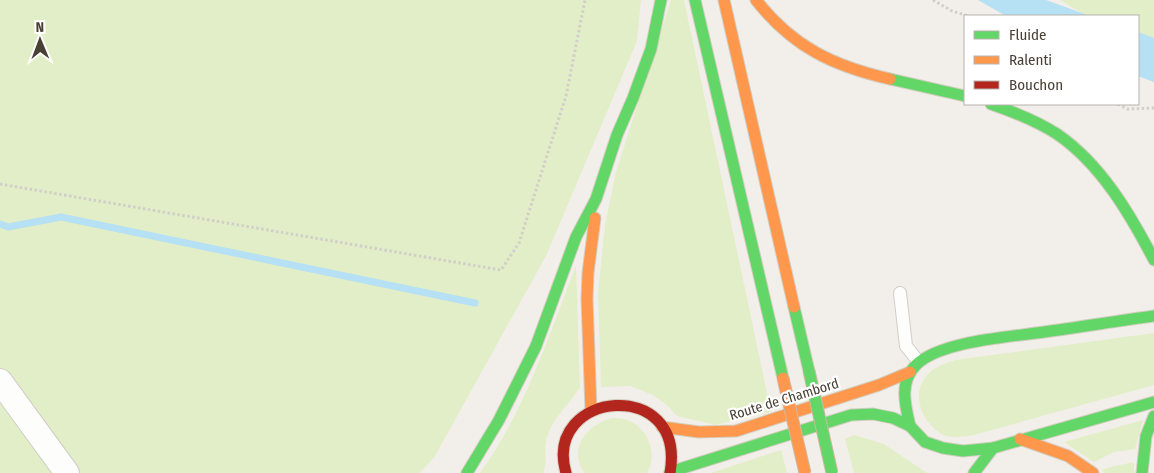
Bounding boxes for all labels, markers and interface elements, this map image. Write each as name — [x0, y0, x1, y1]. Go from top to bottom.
north arrow — [15, 15, 65, 65]
legend — [964, 15, 1139, 105]
text: N — [35, 19, 44, 36]
text: Fluide — [1009, 26, 1046, 44]
text: Ralenti — [1009, 51, 1052, 69]
text: Bouchon — [1009, 76, 1063, 94]
street label: Route de Chambord — [728, 375, 841, 424]

